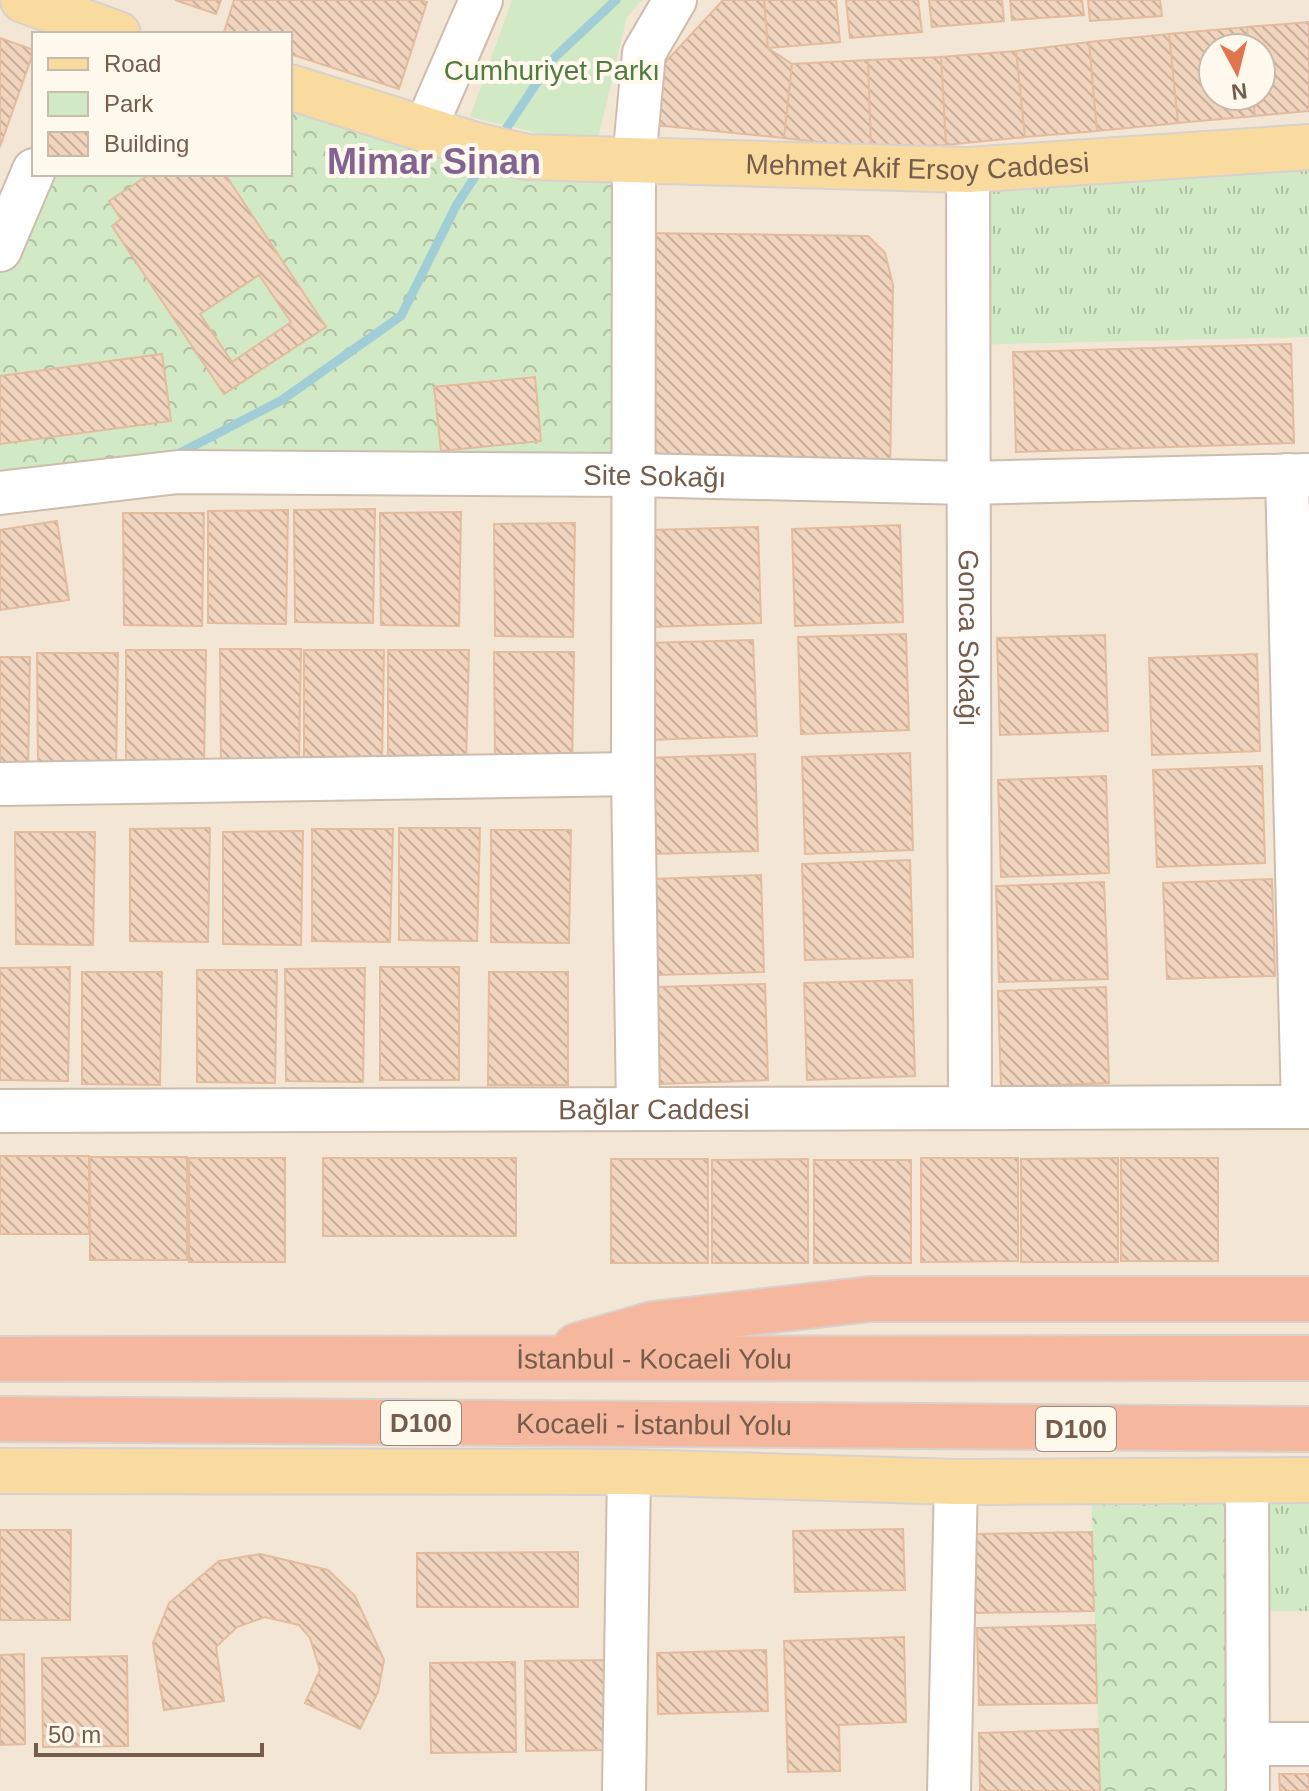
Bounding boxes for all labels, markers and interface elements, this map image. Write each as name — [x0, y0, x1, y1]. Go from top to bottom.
legend — [32, 32, 292, 176]
north arrow — [1197, 32, 1277, 112]
text: Road — [104, 50, 161, 77]
park label: Cumhuriyet Parkı — [444, 55, 660, 86]
text: N — [1230, 78, 1249, 105]
text: Park — [104, 90, 154, 117]
text: Building — [104, 130, 189, 157]
district label: Mimar Sinan — [327, 141, 541, 182]
street label: Mehmet Akif Ersoy Caddesi — [745, 147, 1090, 186]
street label: Site Sokağı — [583, 460, 727, 493]
street label: Gonca Sokağı — [953, 549, 984, 727]
street label: Bağlar Caddesi — [558, 1094, 750, 1125]
street label: İstanbul - Kocaeli Yolu — [516, 1343, 792, 1375]
road number: D100 — [381, 1401, 461, 1445]
road number: D100 — [1036, 1407, 1116, 1451]
street label: Kocaeli - İstanbul Yolu — [516, 1408, 792, 1441]
scale bar — [36, 1707, 262, 1757]
text: 50 m — [48, 1721, 101, 1748]

